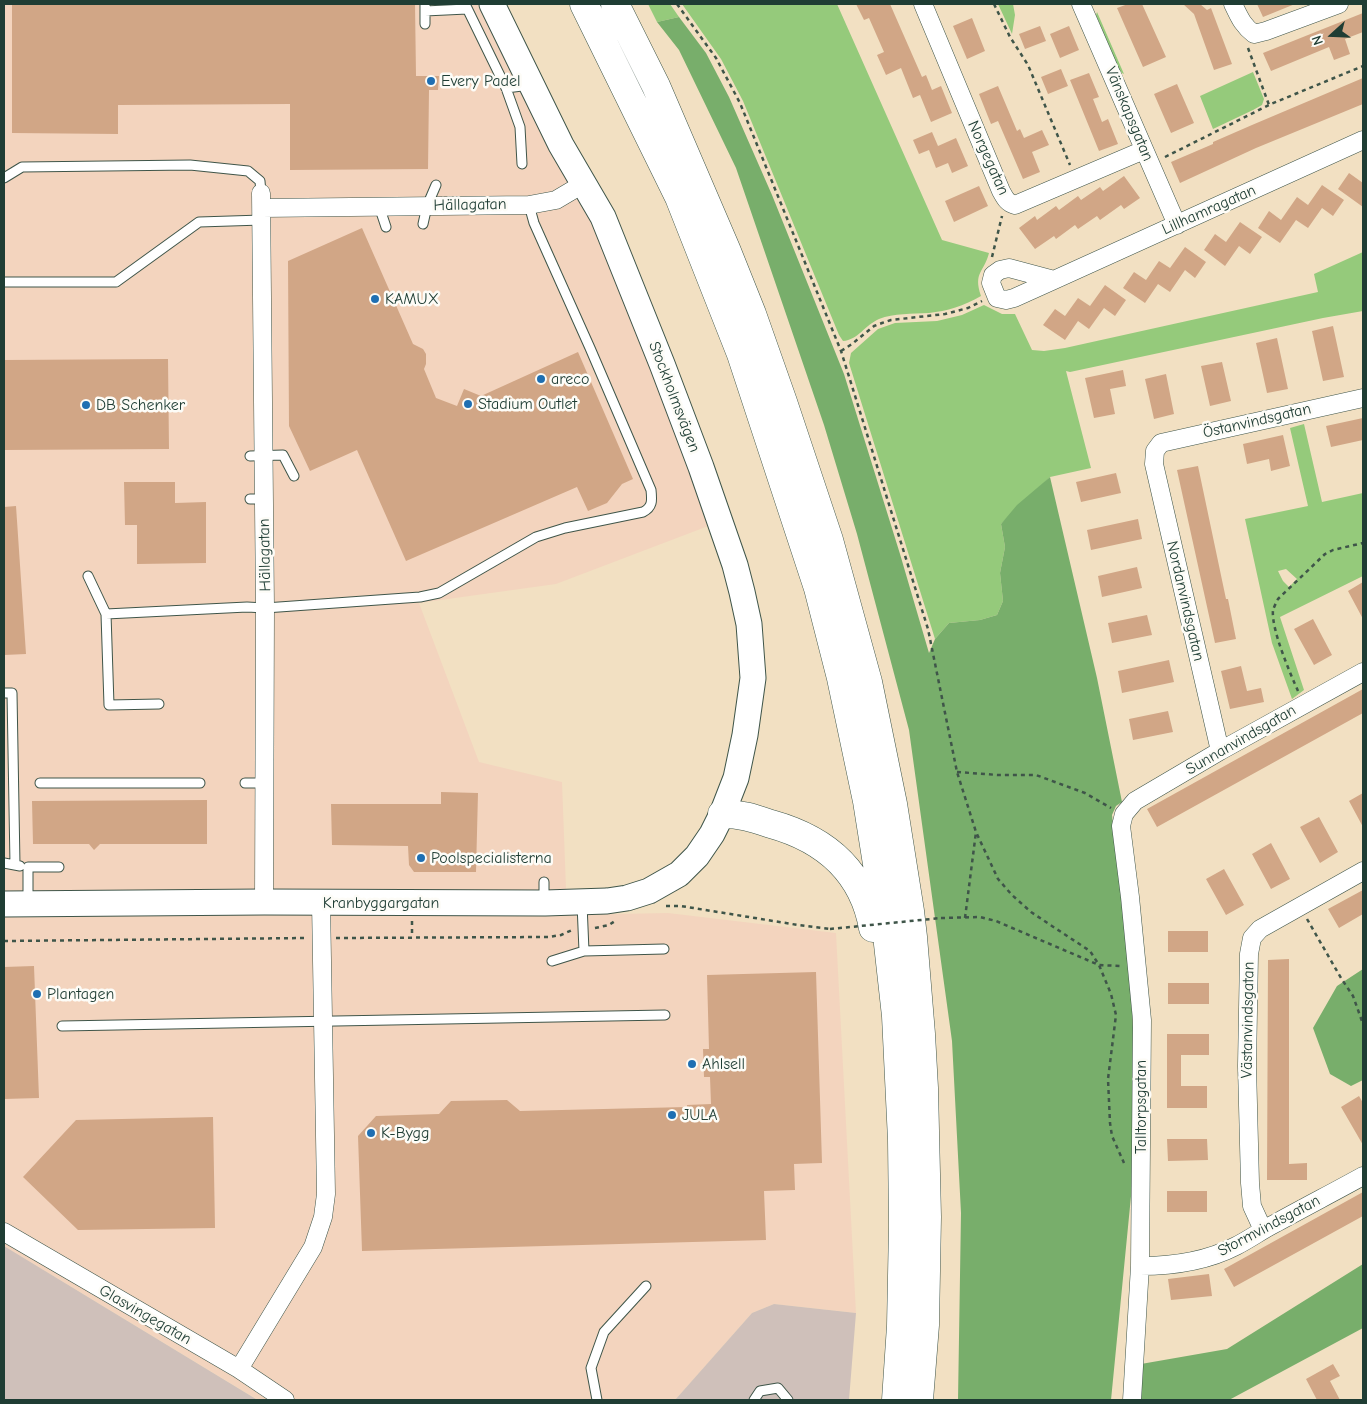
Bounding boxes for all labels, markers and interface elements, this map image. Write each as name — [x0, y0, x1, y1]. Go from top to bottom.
north arrow — [1307, 10, 1357, 60]
text: N — [1308, 33, 1327, 48]
street label: Vänskapsgatan — [1100, 64, 1158, 164]
place label: Every Padel — [441, 71, 520, 91]
marker: Every Padel — [425, 75, 437, 87]
street label: Norgegatan — [963, 118, 1013, 198]
street label: Lillhamragatan — [1159, 181, 1259, 239]
street label: Hällagatan — [433, 195, 507, 215]
place label: KAMUX — [385, 289, 439, 309]
marker: KAMUX — [369, 293, 381, 305]
street label: Stockholmsvägen — [644, 339, 704, 455]
place label: areco — [551, 369, 589, 389]
marker: areco — [535, 373, 547, 385]
place label: Stadium Outlet — [478, 394, 577, 414]
place label: DB Schenker — [96, 395, 185, 415]
marker: Stadium Outlet — [462, 398, 474, 410]
marker: DB Schenker — [80, 399, 92, 411]
street label: Östanvindsgatan — [1201, 399, 1313, 443]
street label: Hällagatan — [255, 518, 275, 592]
street label: Nordanvindsgatan — [1162, 539, 1208, 663]
street label: Sunnanvindsgatan — [1182, 701, 1300, 779]
place label: Poolspecialisterna — [431, 848, 552, 868]
marker: Poolspecialisterna — [415, 852, 427, 864]
street label: Kranbyggargatan — [323, 893, 439, 913]
street label: Västanvindsgatan — [1237, 961, 1259, 1079]
place label: Plantagen — [47, 984, 114, 1004]
marker: Plantagen — [31, 988, 43, 1000]
place label: Ahlsell — [702, 1054, 745, 1074]
marker: Ahlsell — [686, 1058, 698, 1070]
street label: Talltorpsgatan — [1131, 1060, 1151, 1154]
place label: JULA — [682, 1105, 718, 1125]
marker: JULA — [666, 1109, 678, 1121]
place label: K-Bygg — [381, 1123, 430, 1143]
marker: K-Bygg — [365, 1127, 377, 1139]
street label: Stormvindsgatan — [1215, 1191, 1323, 1261]
street label: Glasvingegatan — [95, 1281, 195, 1349]

